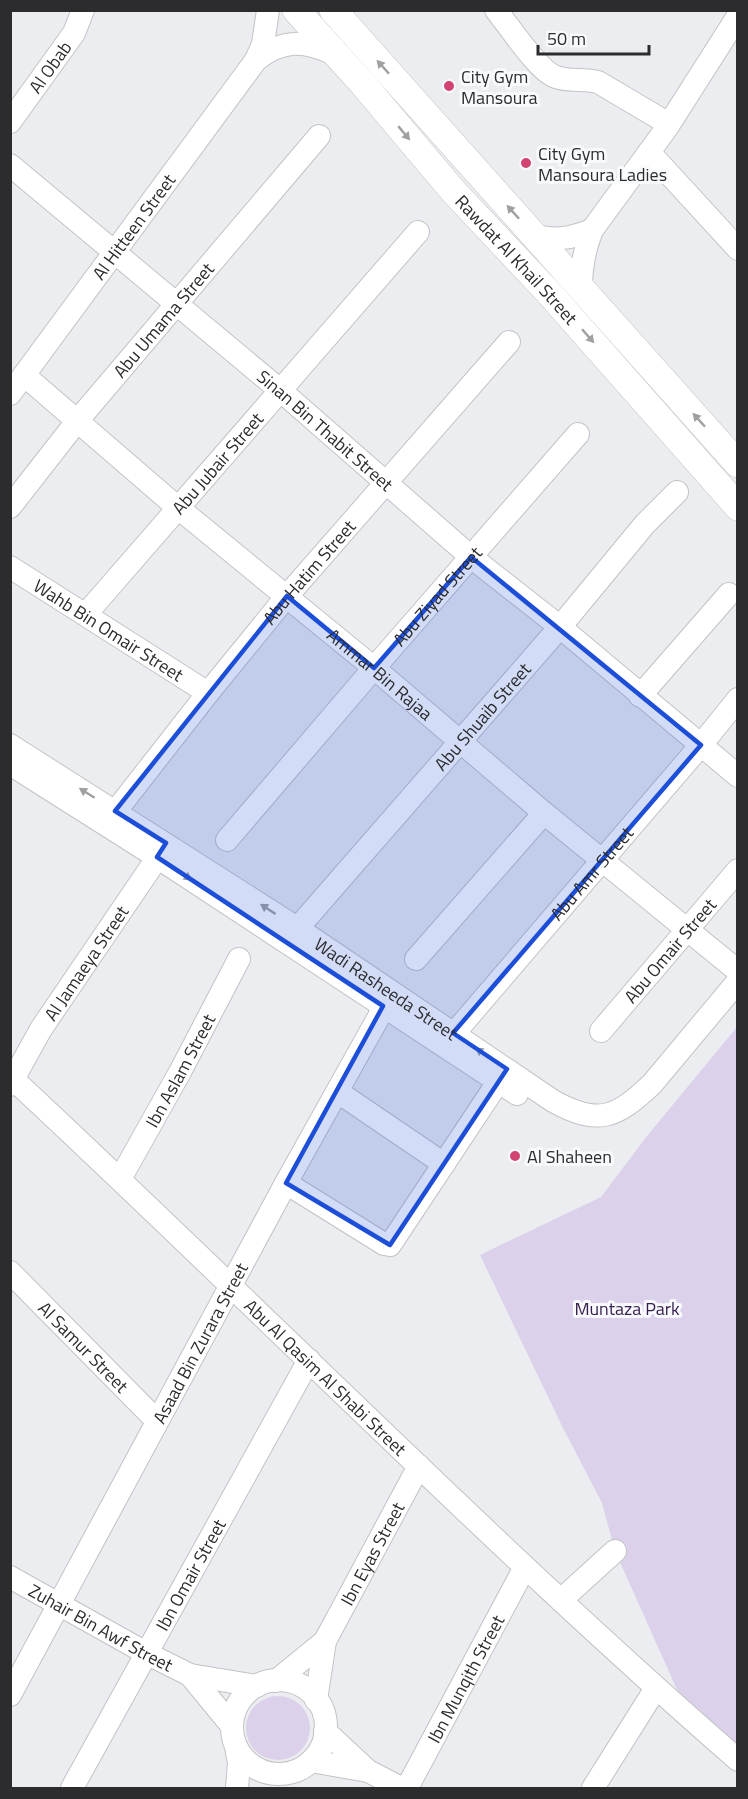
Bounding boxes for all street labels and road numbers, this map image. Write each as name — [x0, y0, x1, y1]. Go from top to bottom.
street label: Al Obab — [22, 35, 78, 99]
street label: Al Hitteen Street — [85, 167, 182, 285]
street label: Rawdat Al Khail Street — [449, 188, 585, 331]
street label: Abu Umama Street — [106, 256, 220, 383]
street label: Sinan Bin Thabit Street — [251, 363, 400, 497]
street label: Abu Jubair Street — [165, 406, 270, 520]
street label: Abu Hatim Street — [256, 513, 362, 630]
street label: Abu Ziyad Street — [386, 539, 489, 652]
street label: Wahb Bin Omair Street — [28, 572, 190, 688]
street label: Ammar Bin Rajaa — [321, 622, 439, 726]
street label: Abu Shuaib Street — [427, 656, 537, 776]
street label: Abu Amr Street — [543, 820, 640, 926]
street label: Abu Omair Street — [617, 891, 723, 1009]
street label: Al Jamaeya Street — [37, 899, 135, 1026]
street label: Wadi Rasheeda Street — [309, 930, 464, 1047]
street label: Ibn Aslam Street — [138, 1008, 222, 1132]
street label: Asaad Bin Zurara Street — [145, 1257, 255, 1428]
street label: Abu Al Qasim Al Shabi Street — [238, 1292, 413, 1462]
street label: Al Samur Street — [32, 1295, 136, 1399]
street label: Ibn Eyas Street — [333, 1496, 411, 1610]
street label: Ibn Omair Street — [148, 1513, 232, 1635]
street label: Zuhair Bin Awf Street — [24, 1577, 178, 1678]
street label: Ibn Munqith Street — [420, 1609, 511, 1748]

